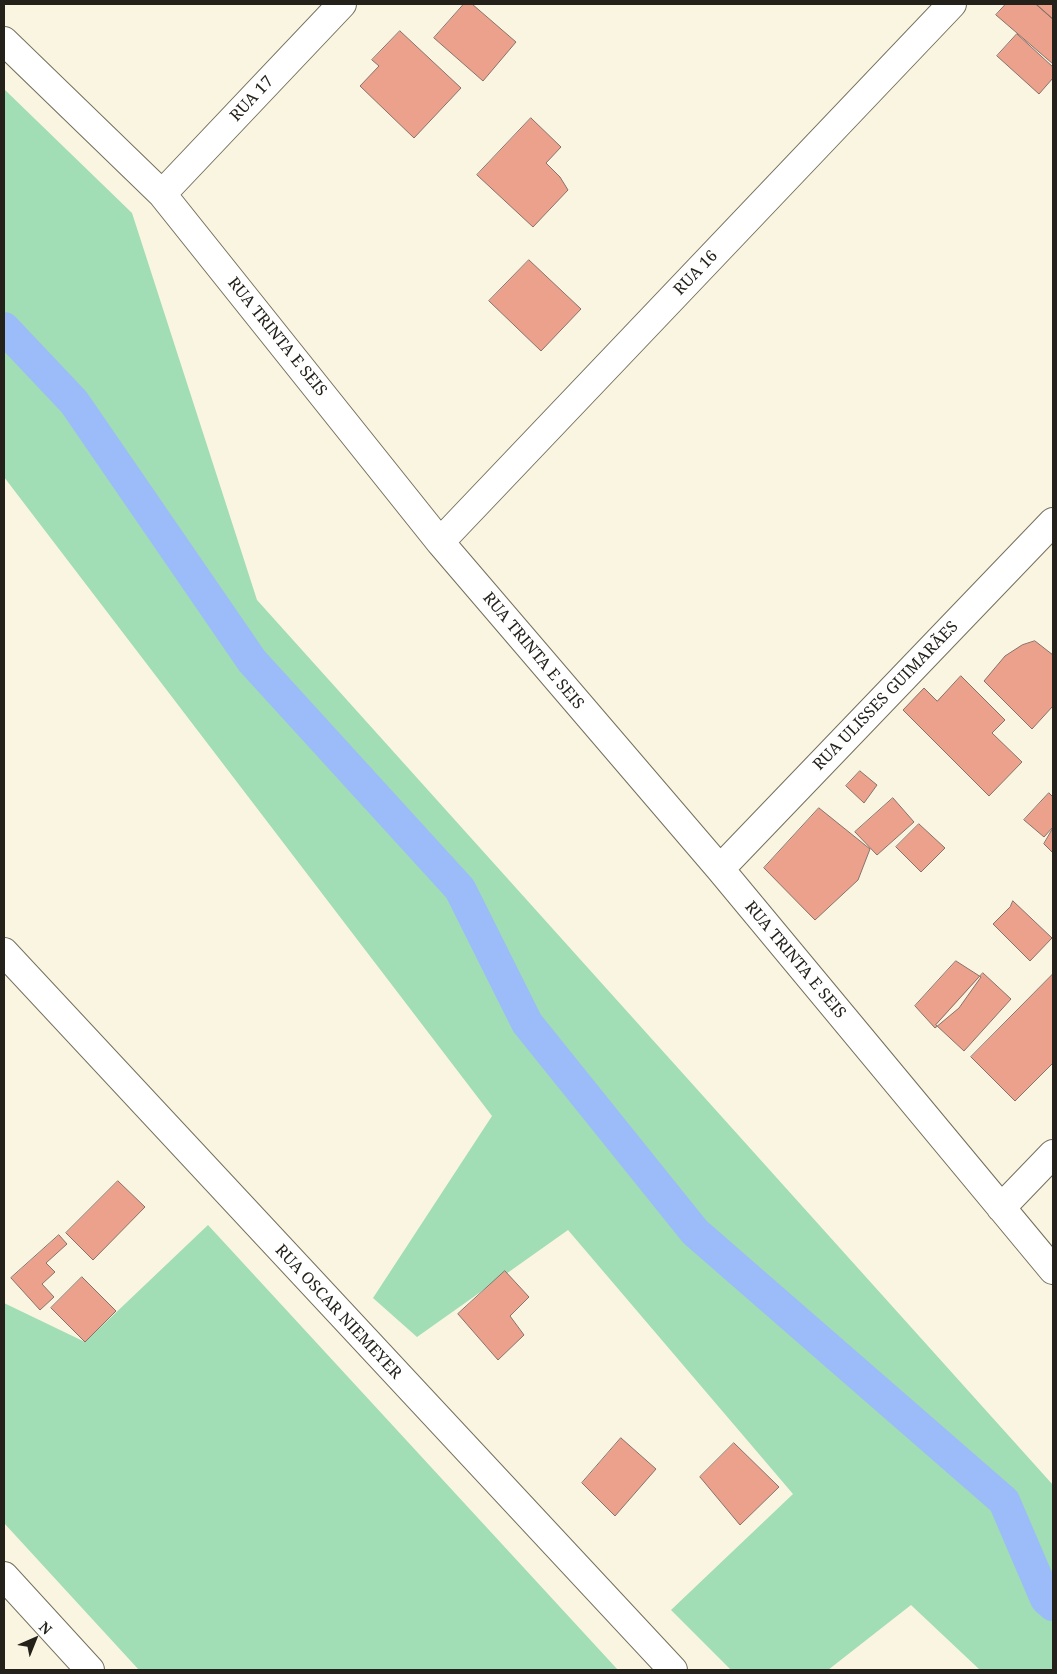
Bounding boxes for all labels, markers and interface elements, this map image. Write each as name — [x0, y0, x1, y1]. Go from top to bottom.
street label: RUA 17 — [226, 72, 278, 126]
street label: RUA 16 — [670, 247, 722, 299]
street label: RUA TRINTA E SEIS — [223, 274, 331, 400]
street label: RUA TRINTA E SEIS — [478, 589, 588, 713]
street label: RUA ULISSES GUIMARÃES — [810, 617, 962, 775]
street label: RUA TRINTA E SEIS — [740, 898, 850, 1022]
street label: RUA OSCAR NIEMEYER — [271, 1241, 405, 1383]
north arrow — [10, 1614, 60, 1664]
text: N — [35, 1617, 56, 1639]

